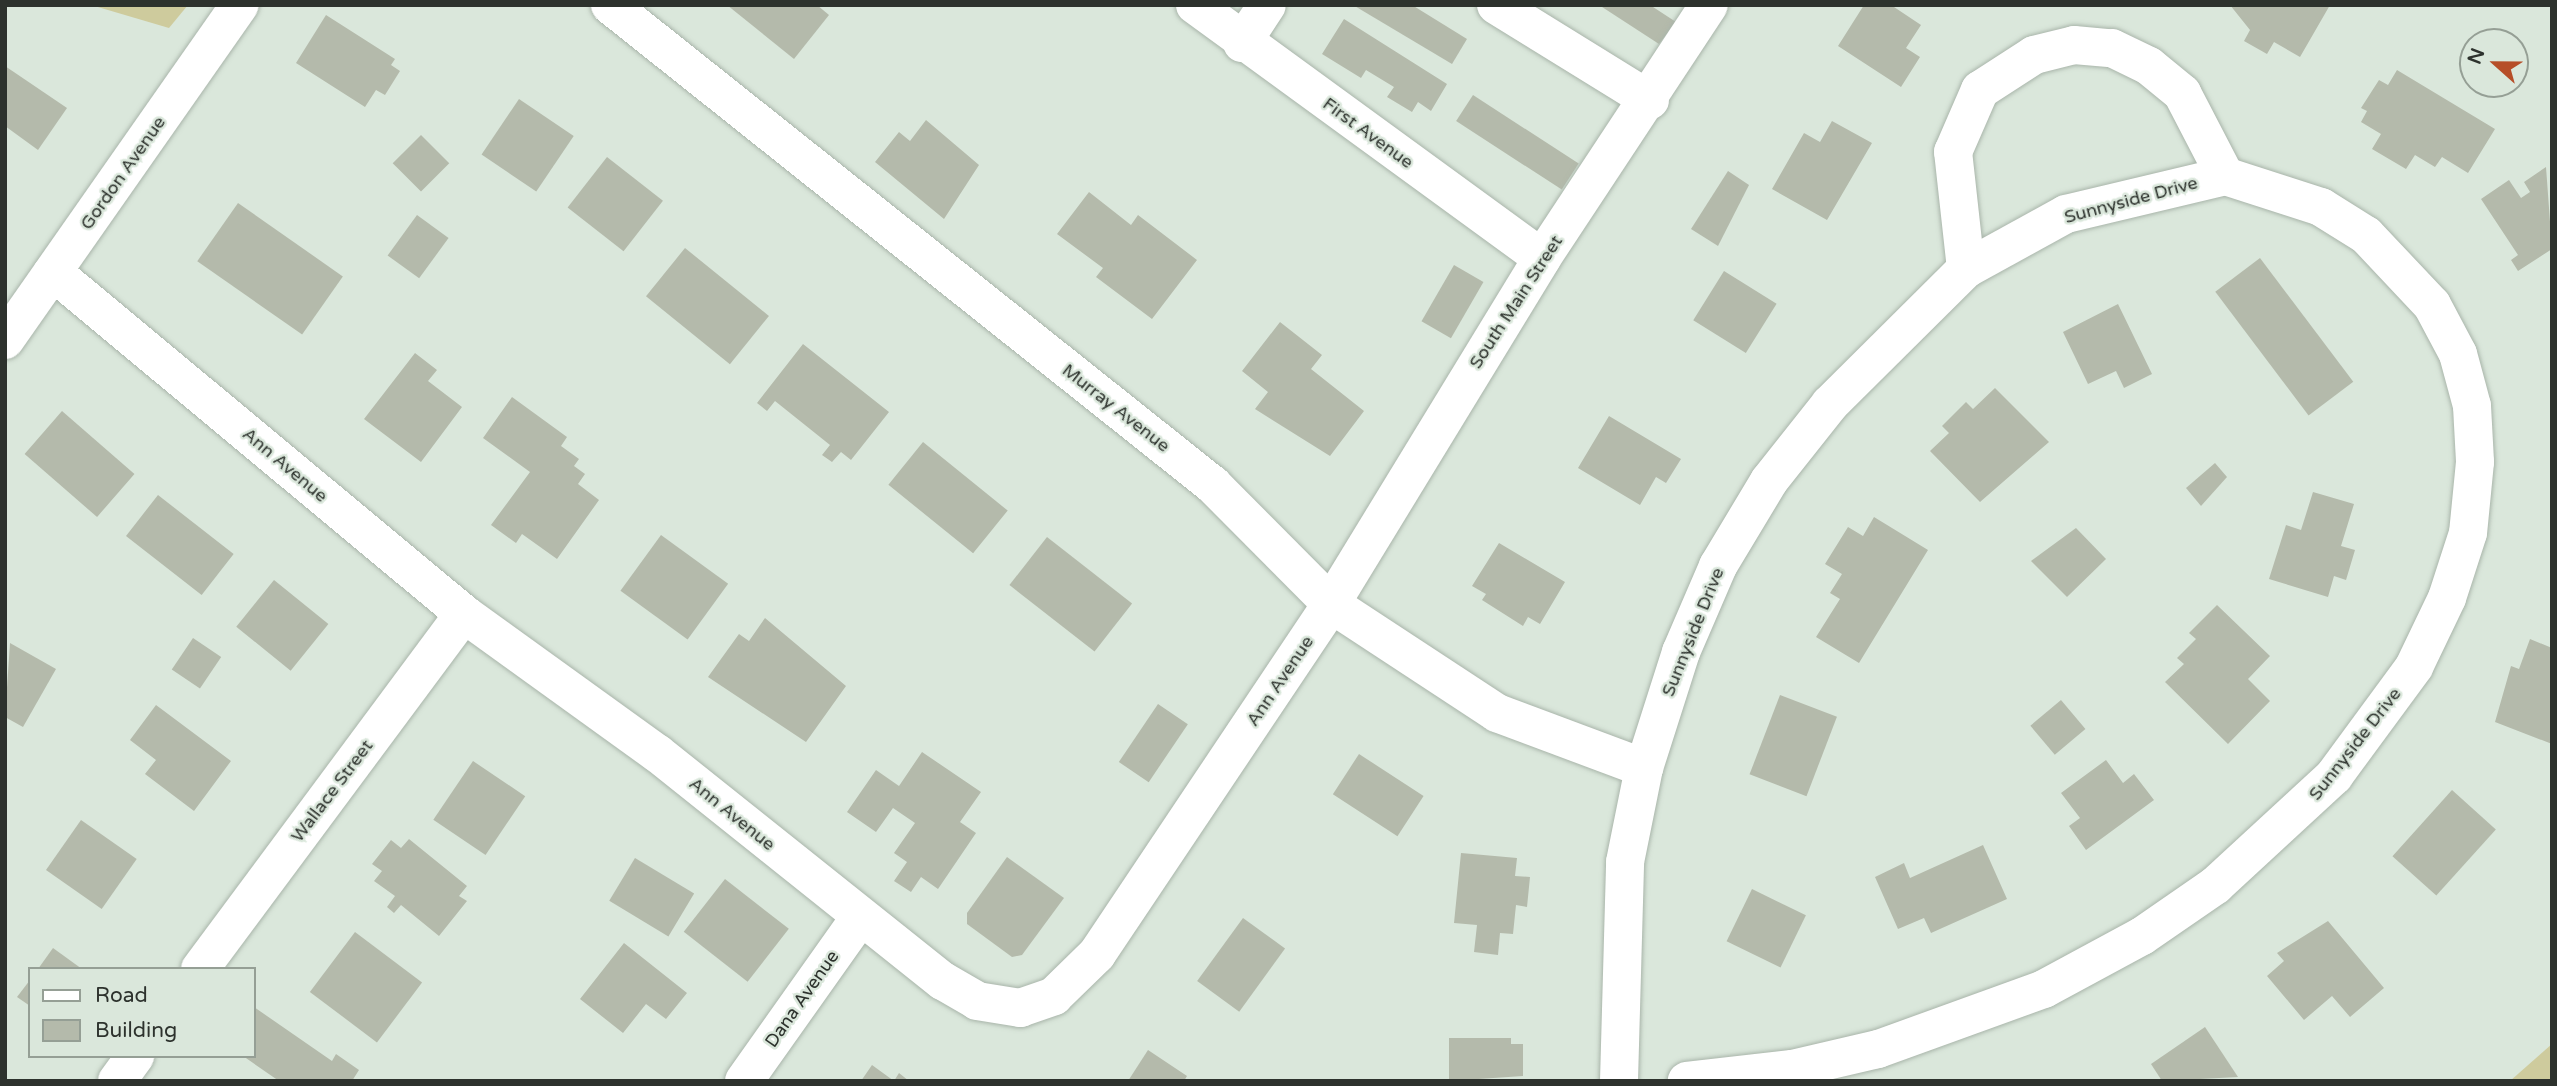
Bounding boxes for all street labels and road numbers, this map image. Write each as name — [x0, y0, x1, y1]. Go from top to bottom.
street label: First Avenue — [1319, 93, 1417, 173]
street label: Gordon Avenue — [76, 112, 170, 234]
street label: Sunnyside Drive — [2062, 172, 2200, 228]
street label: South Main Street — [1465, 231, 1567, 373]
street label: Murray Avenue — [1058, 359, 1174, 457]
street label: Ann Avenue — [238, 423, 332, 507]
street label: Sunnyside Drive — [1657, 564, 1729, 700]
street label: Ann Avenue — [1242, 632, 1318, 730]
street label: Sunnyside Drive — [2304, 683, 2406, 805]
street label: Wallace Street — [287, 736, 377, 846]
street label: Ann Avenue — [685, 773, 779, 855]
street label: Dana Avenue — [761, 946, 843, 1052]

